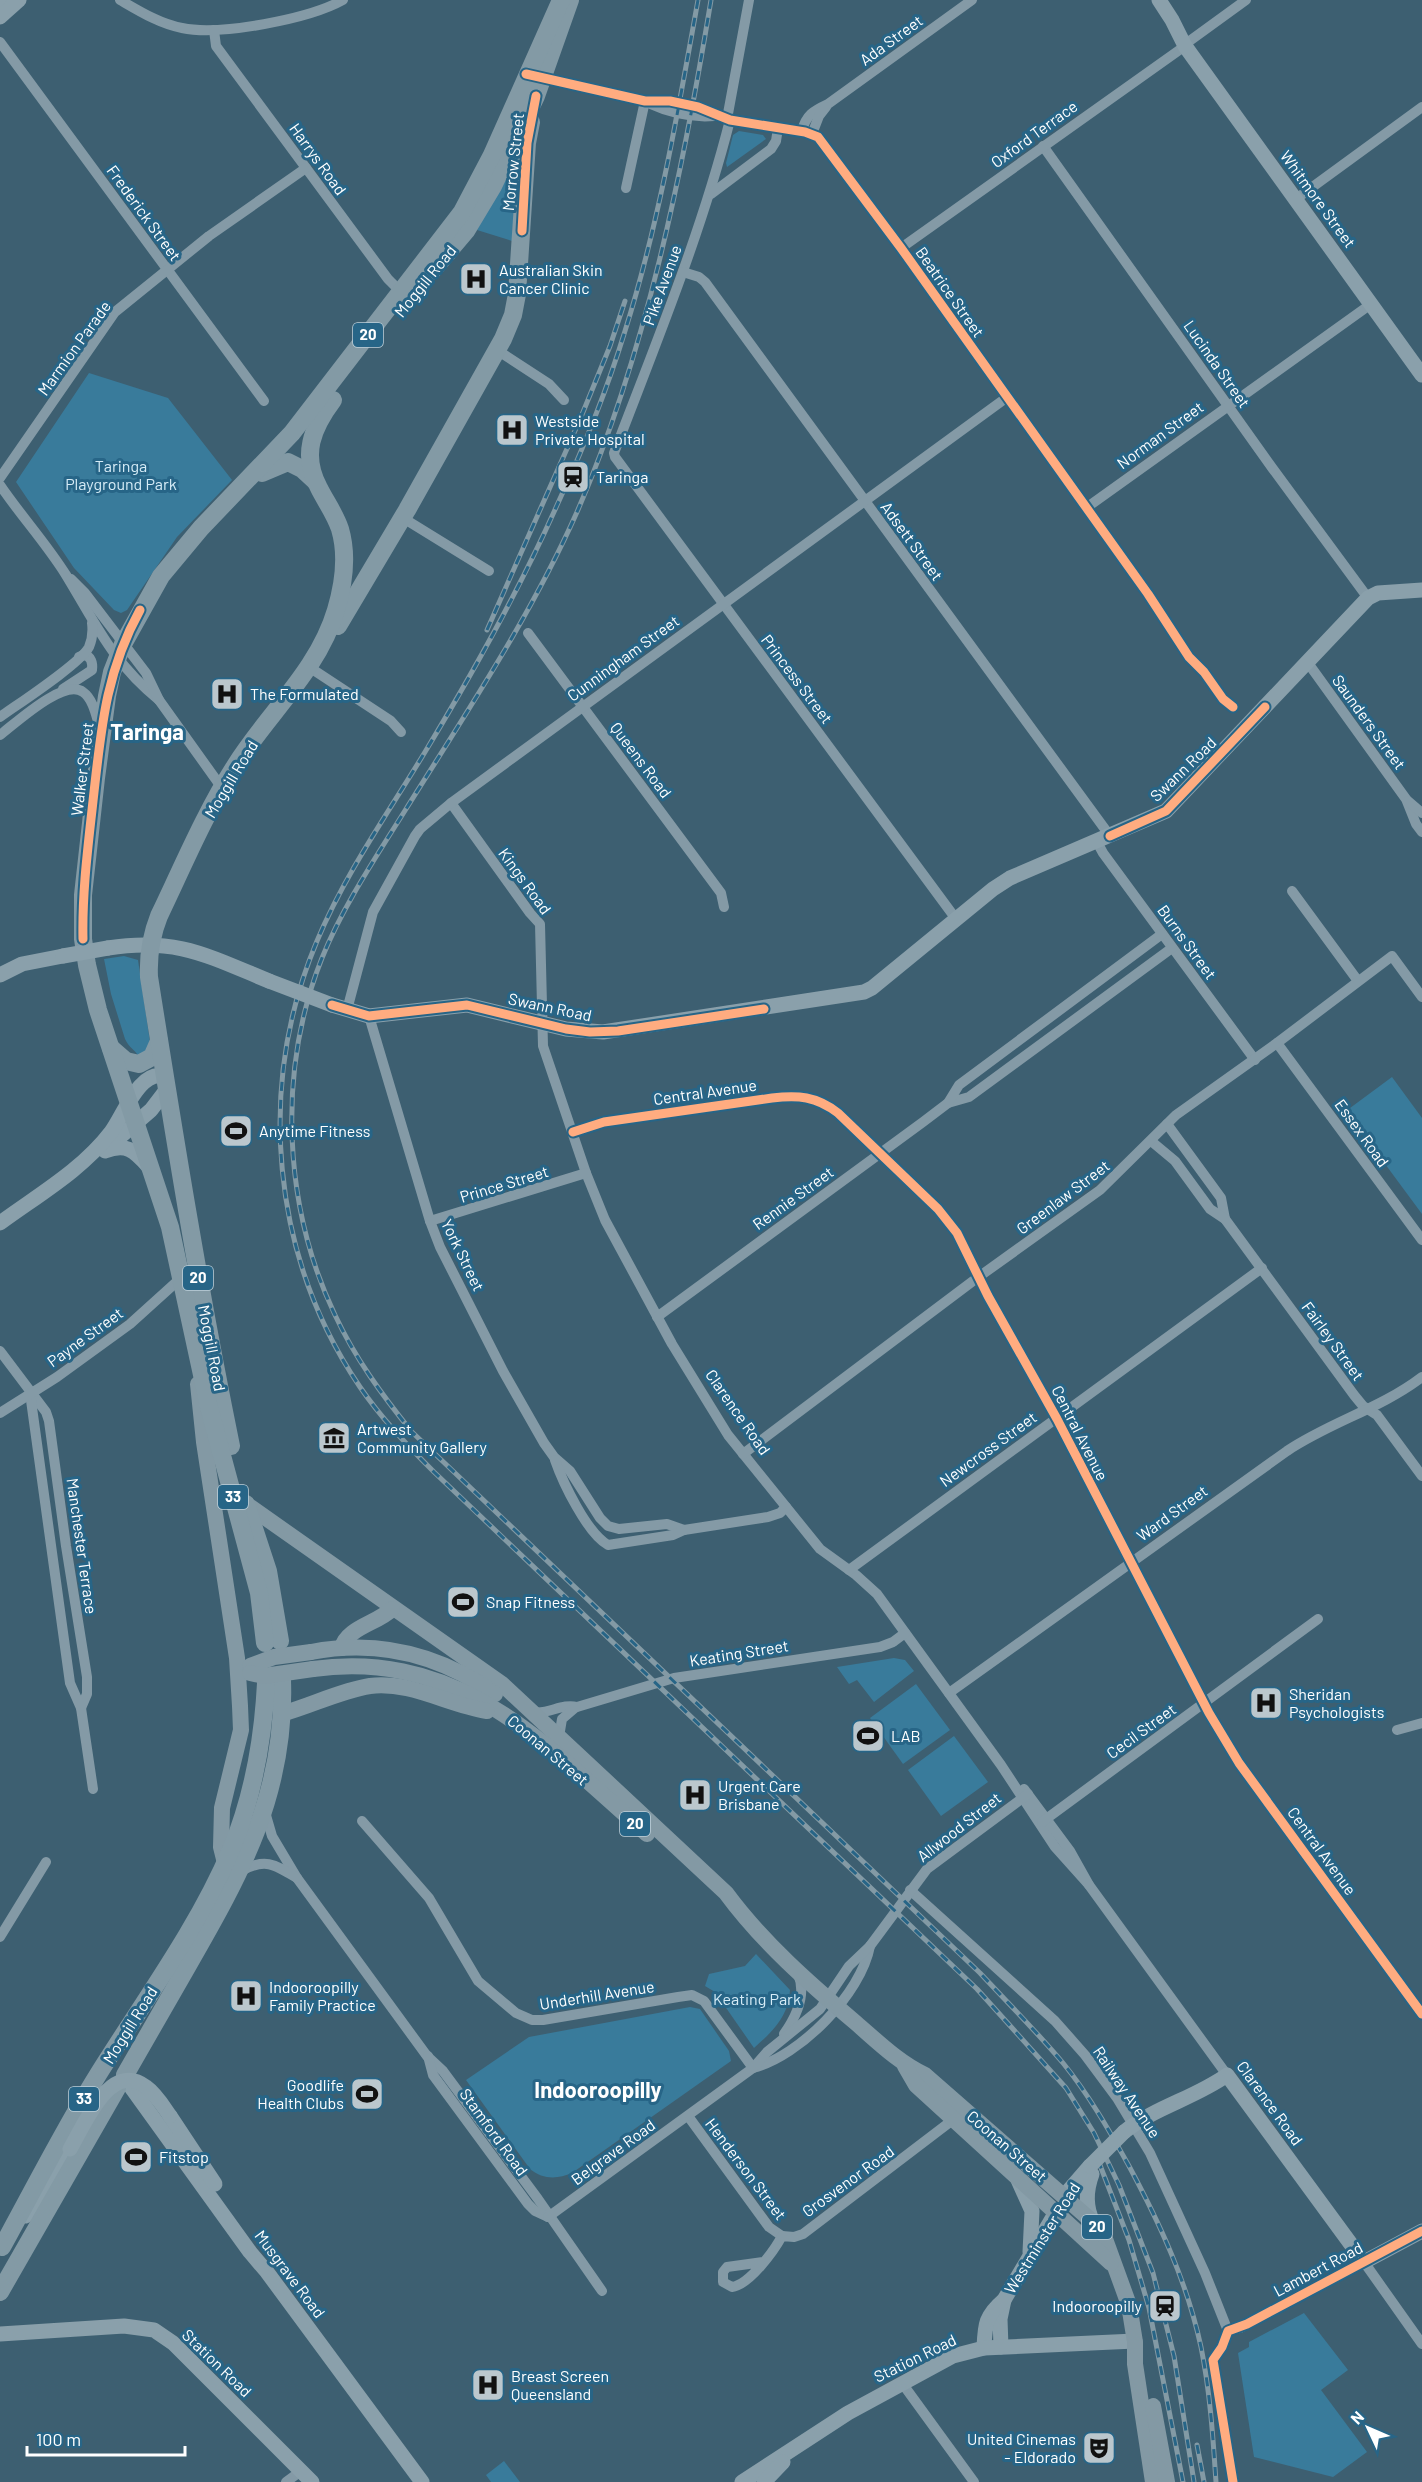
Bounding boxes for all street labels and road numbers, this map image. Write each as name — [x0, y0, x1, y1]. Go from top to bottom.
street label: Ada Street — [855, 10, 926, 69]
street label: Oxford Terrace — [987, 96, 1081, 171]
street label: Morrow Street — [498, 112, 527, 212]
street label: Harrys Road — [286, 119, 351, 198]
street label: Whitmore Street — [1277, 146, 1360, 251]
street label: Frederick Street — [103, 161, 185, 264]
street label: Moggill Road — [390, 241, 459, 321]
street label: Pike Avenue — [638, 242, 685, 327]
street label: Beatrice Street — [912, 243, 989, 341]
street label: Marmion Parade — [33, 297, 114, 399]
street label: Lucinda Street — [1180, 316, 1255, 411]
road number: 20 — [353, 323, 383, 347]
street label: Norman Street — [1113, 397, 1207, 472]
street label: Adsett Street — [877, 498, 947, 584]
street label: Cunningham Street — [563, 611, 682, 705]
street label: Princess Street — [758, 630, 837, 727]
street label: Saunders Street — [1329, 671, 1410, 773]
street label: Queens Road — [607, 718, 676, 801]
street label: Walker Street — [66, 721, 97, 817]
street label: Swann Road — [1146, 732, 1220, 805]
street label: Moggill Road — [200, 736, 261, 821]
street label: Kings Road — [495, 844, 556, 918]
street label: Burns Street — [1154, 901, 1221, 983]
street label: Swann Road — [507, 988, 594, 1025]
street label: Central Avenue — [652, 1075, 758, 1108]
street label: Essex Road — [1331, 1095, 1393, 1170]
street label: Greenlaw Street — [1012, 1155, 1113, 1238]
street label: Prince Street — [457, 1161, 550, 1206]
street label: Rennie Street — [749, 1162, 837, 1233]
street label: York Street — [438, 1216, 489, 1294]
road number: 20 — [183, 1266, 213, 1290]
street label: Fairley Street — [1298, 1298, 1368, 1384]
street label: Payne Street — [43, 1303, 126, 1370]
street label: Moggill Road — [195, 1303, 230, 1393]
street label: Clarence Road — [702, 1365, 775, 1458]
street label: Central Avenue — [1048, 1382, 1113, 1484]
street label: Newcross Street — [936, 1407, 1040, 1490]
street label: Manchester Terrace — [64, 1477, 101, 1615]
street label: Ward Street — [1133, 1481, 1211, 1545]
road number: 33 — [218, 1485, 248, 1509]
street label: Keating Street — [688, 1635, 790, 1670]
street label: Cecil Street — [1102, 1699, 1179, 1762]
street label: Coonan Street — [504, 1710, 593, 1789]
street label: Allwood Street — [913, 1788, 1004, 1865]
street label: Central Avenue — [1284, 1803, 1361, 1899]
road number: 20 — [620, 1812, 650, 1836]
street label: Underhill Avenue — [538, 1976, 656, 2013]
street label: Moggill Road — [98, 1983, 161, 2067]
street label: Railway Avenue — [1090, 2042, 1165, 2141]
street label: Clarence Road — [1233, 2057, 1307, 2149]
street label: Stamford Road — [456, 2084, 532, 2179]
road number: 33 — [69, 2087, 99, 2111]
street label: Coonan Street — [964, 2106, 1051, 2185]
street label: Henderson Street — [702, 2114, 791, 2223]
street label: Belgrave Road — [567, 2115, 658, 2188]
street label: Grosvenor Road — [798, 2141, 897, 2220]
street label: Westminster Road — [1000, 2179, 1083, 2297]
road number: 20 — [1082, 2215, 1112, 2239]
street label: Musgrave Road — [251, 2226, 329, 2321]
street label: Lambert Road — [1270, 2237, 1366, 2300]
street label: Station Road — [179, 2325, 256, 2400]
street label: Station Road — [871, 2329, 959, 2386]

